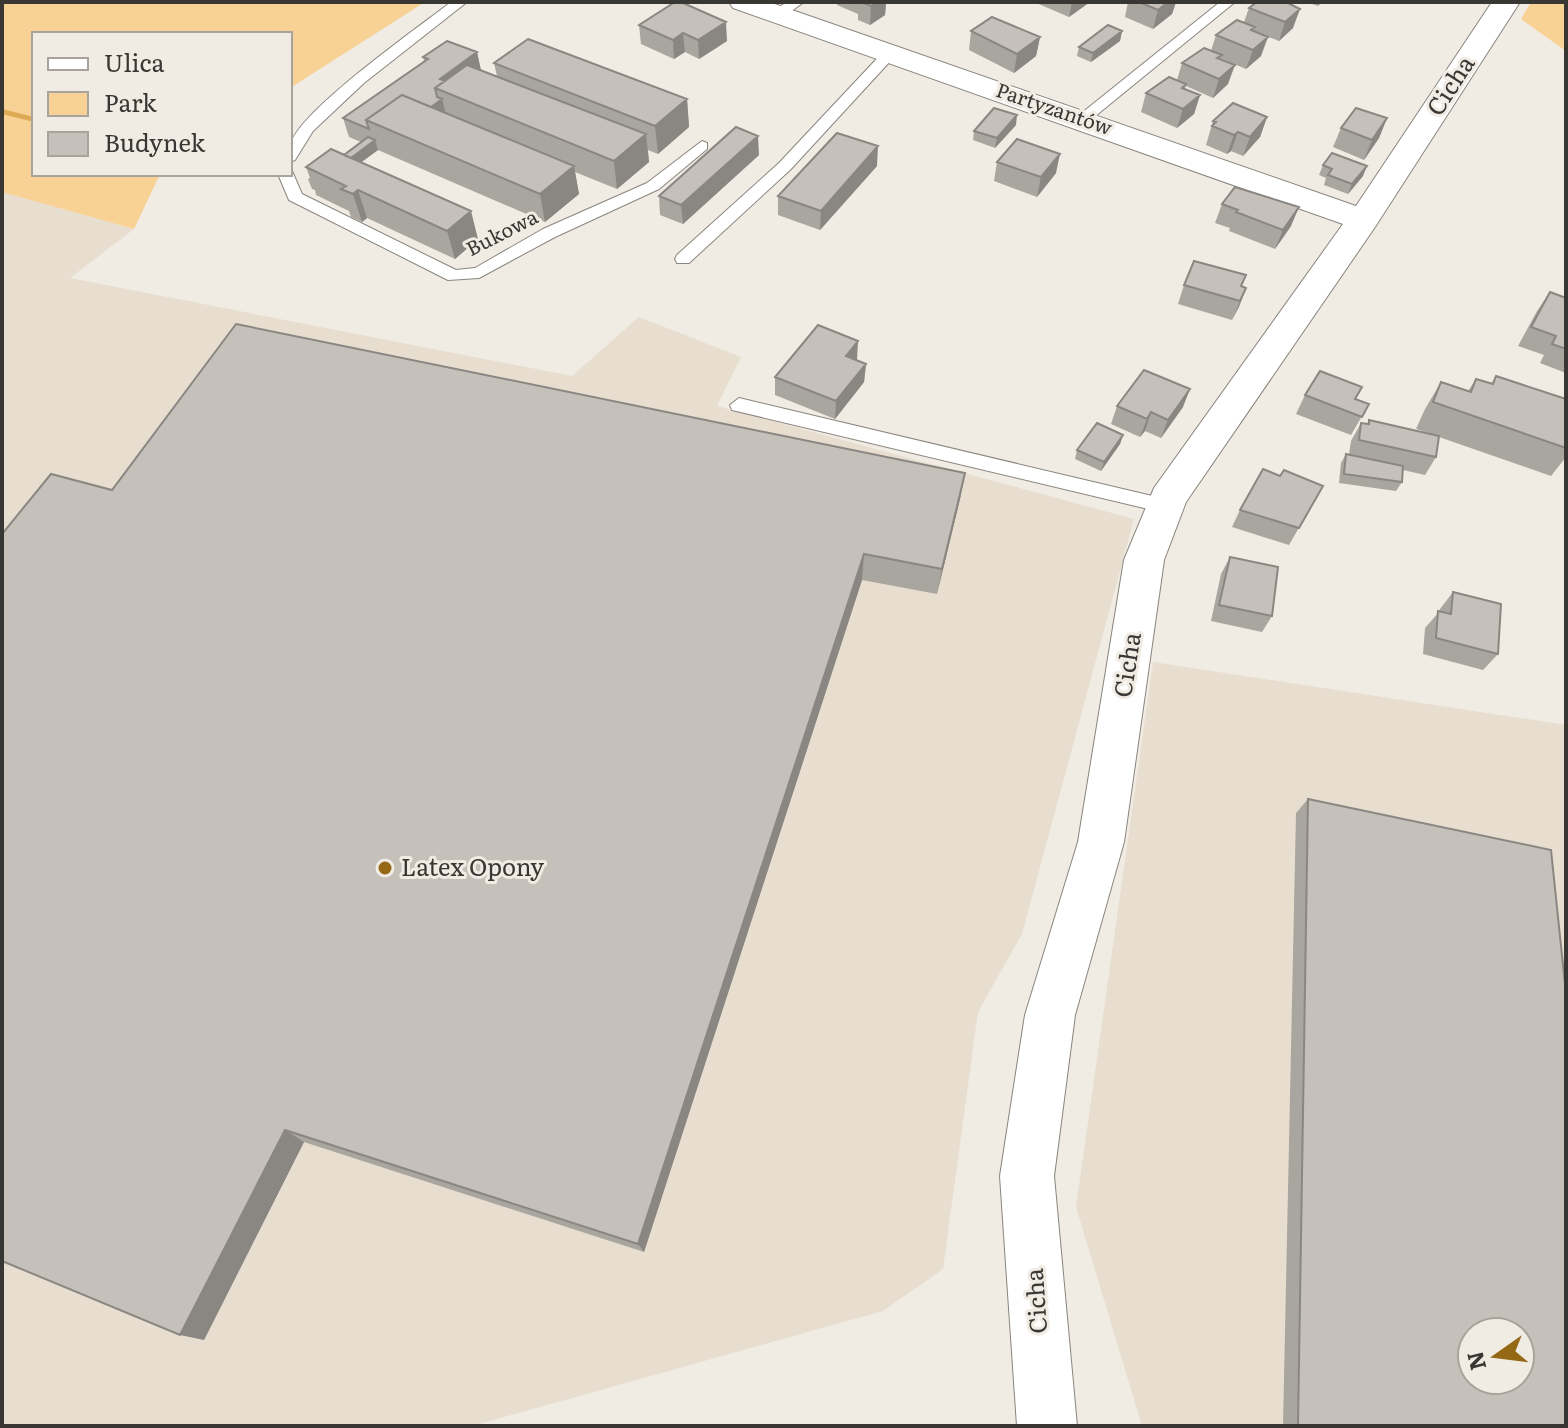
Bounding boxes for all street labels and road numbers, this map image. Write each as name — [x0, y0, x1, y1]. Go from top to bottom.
street label: Cicha — [1416, 48, 1481, 122]
street label: Partyzantów — [992, 73, 1118, 141]
street label: Bukowa — [460, 200, 542, 262]
street label: Cicha — [1103, 630, 1148, 700]
street label: Cicha — [1015, 1267, 1054, 1335]

